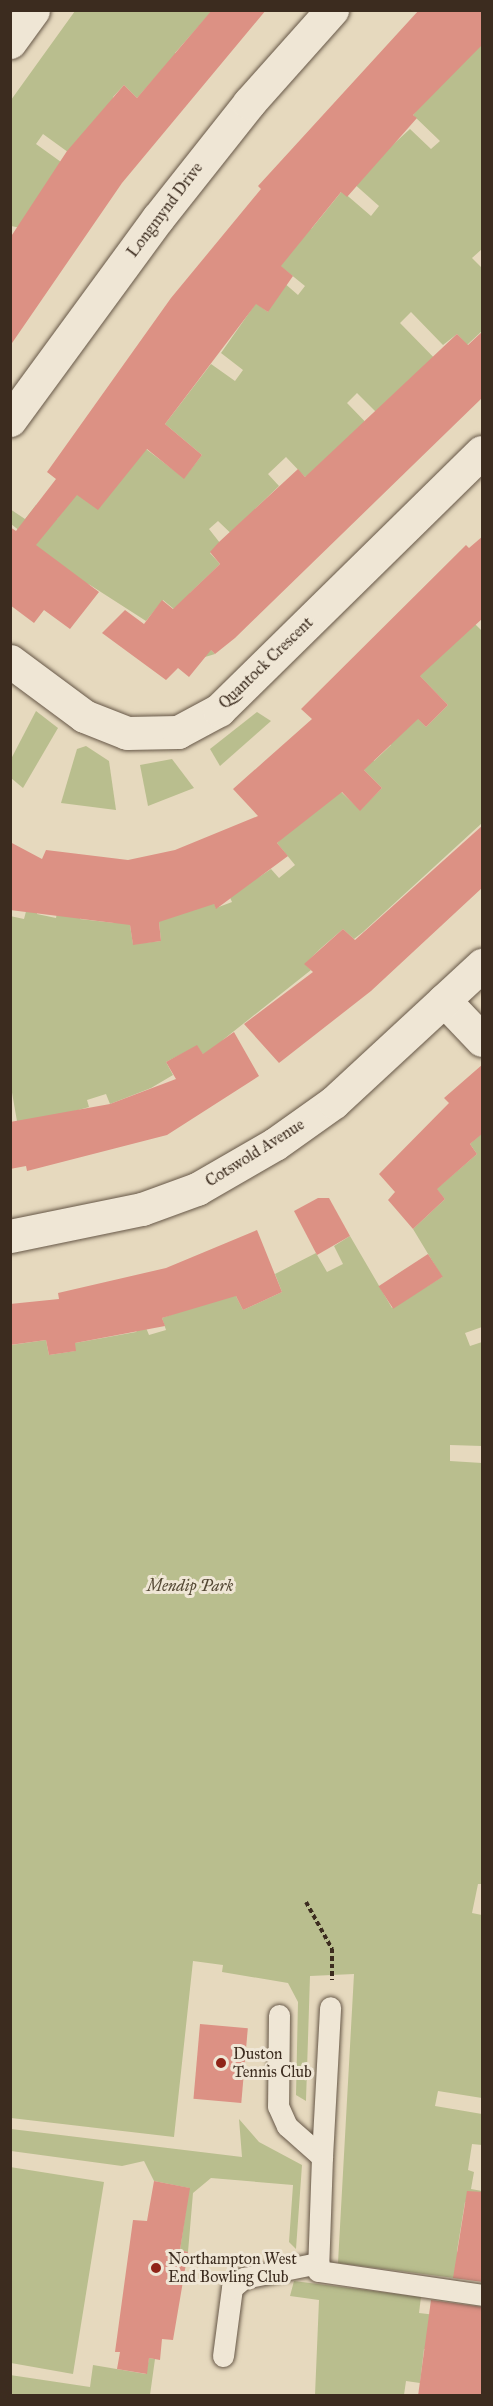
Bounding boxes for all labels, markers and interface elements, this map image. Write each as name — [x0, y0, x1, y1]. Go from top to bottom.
street label: Longmynd Drive — [123, 159, 207, 261]
street label: Quantock Crescent — [215, 613, 317, 713]
street label: Cotswold Avenue — [202, 1115, 308, 1191]
park label: Mendip Park — [147, 1576, 233, 1596]
place label: Duston Tennis Club — [233, 2044, 312, 2082]
marker: Duston Tennis Club — [214, 2056, 228, 2070]
place label: Northampton West End Bowling Club — [168, 2249, 297, 2287]
marker: Northampton West End Bowling Club — [149, 2261, 163, 2275]

